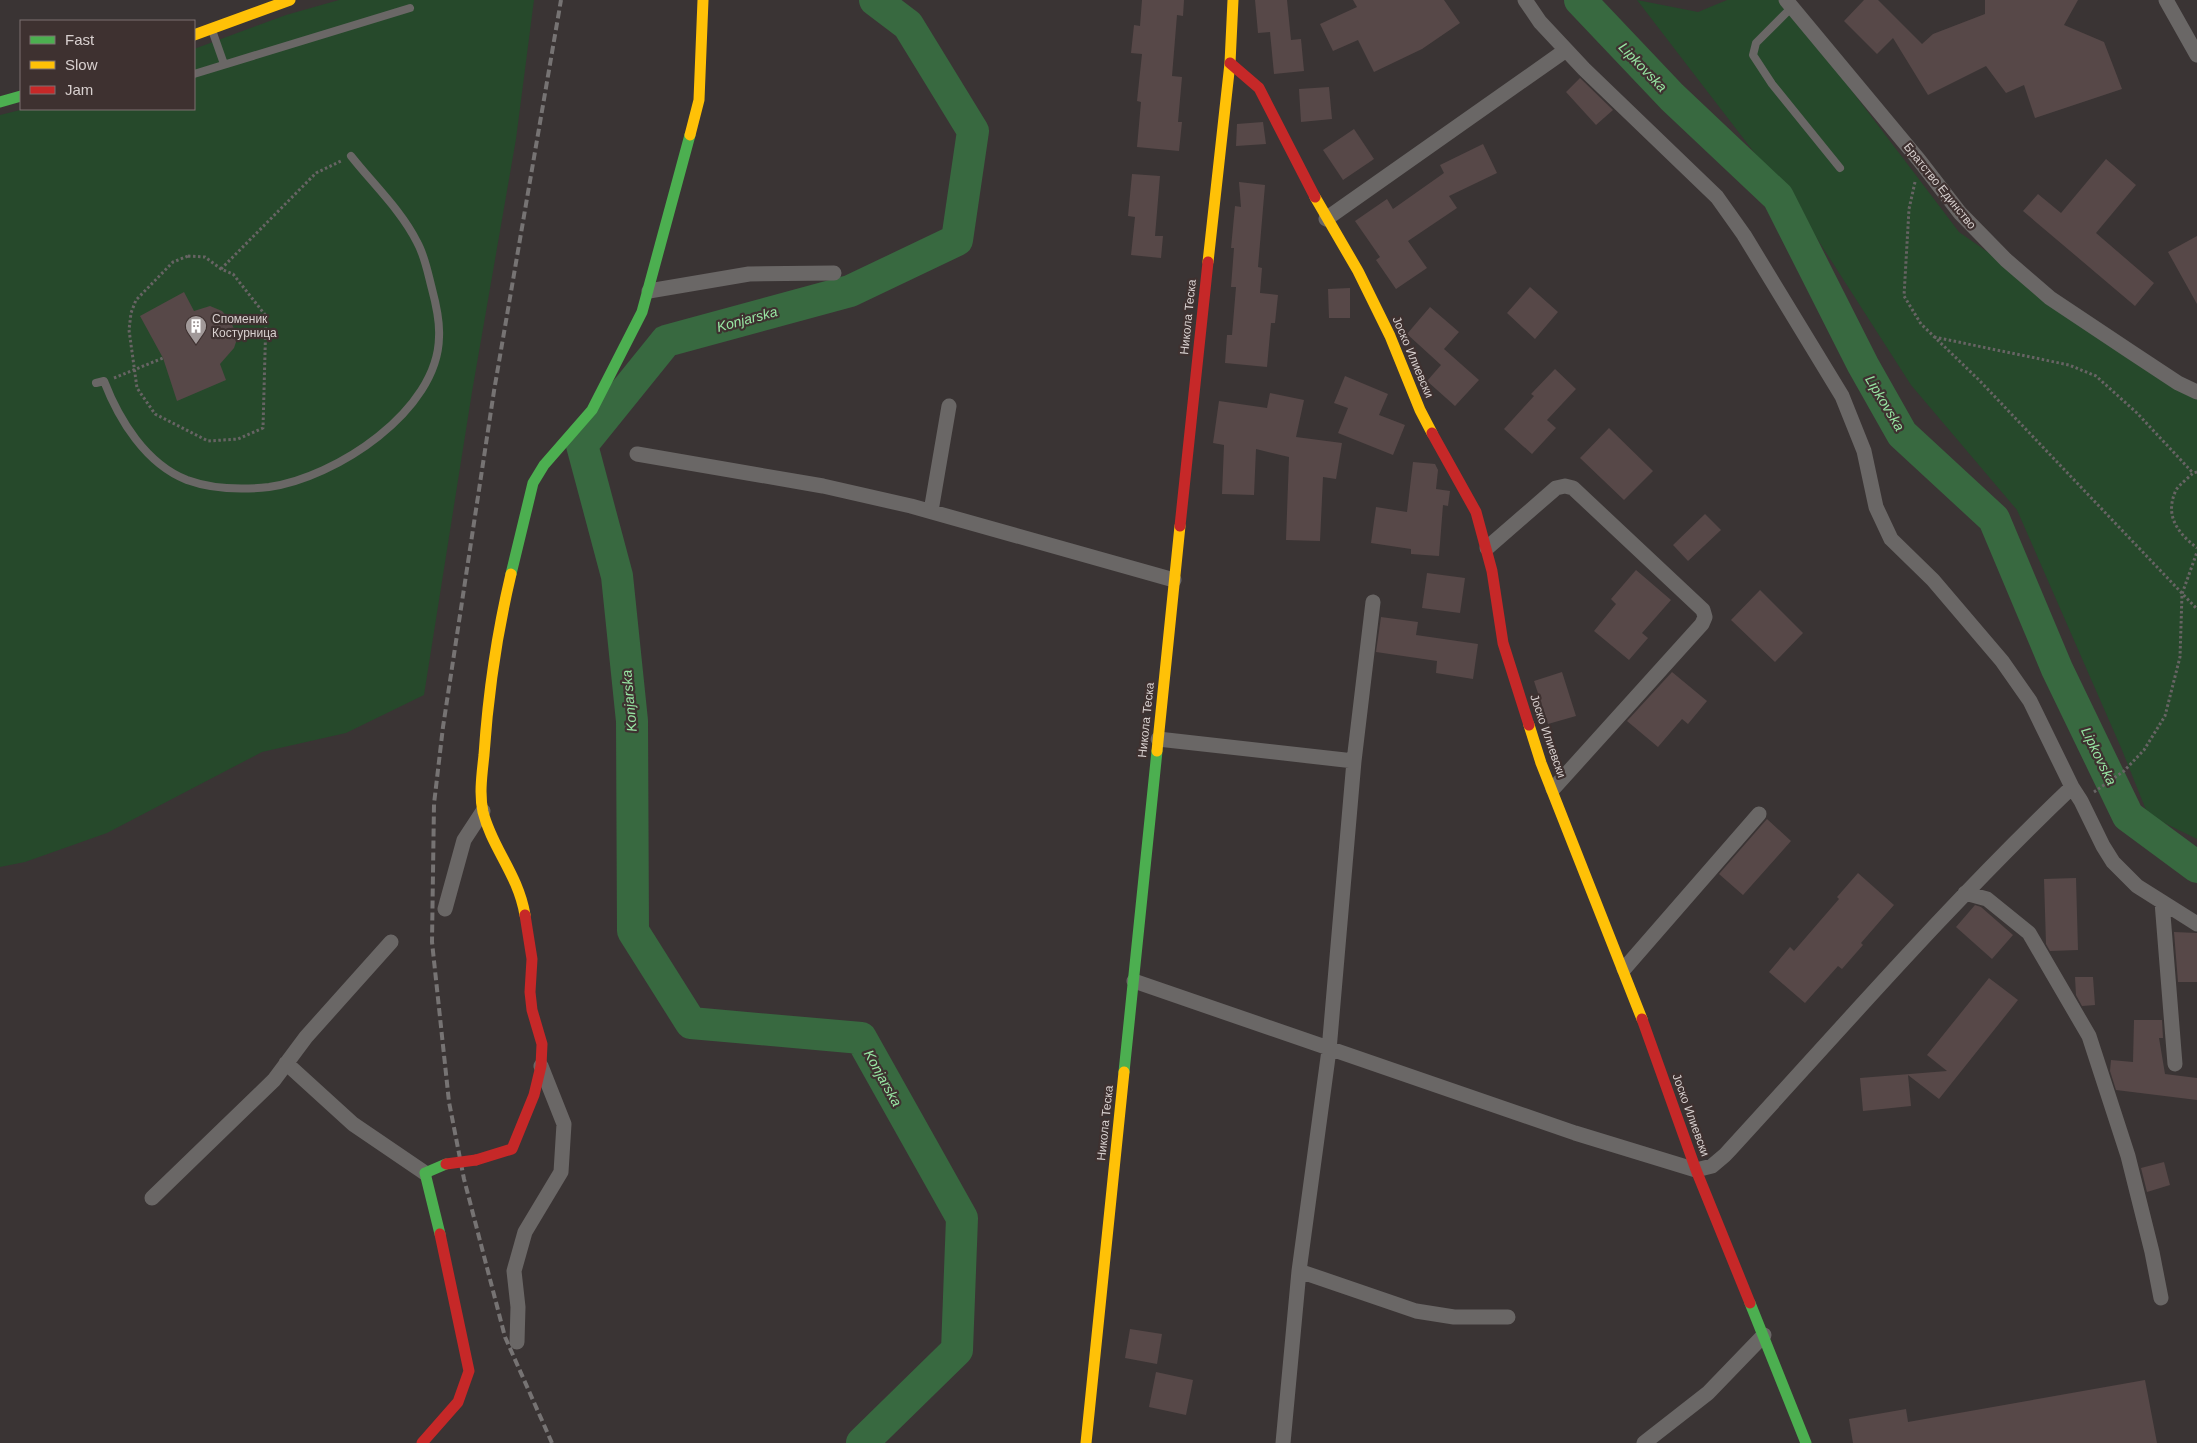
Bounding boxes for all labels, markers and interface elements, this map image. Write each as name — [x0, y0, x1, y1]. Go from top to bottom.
legend — [20, 20, 195, 110]
text: Fast — [65, 31, 95, 48]
water label: Lipkovska — [1616, 39, 1671, 95]
text: Slow — [65, 56, 98, 73]
text: Jam — [65, 81, 93, 98]
street label: Братство Единство — [1901, 140, 1979, 232]
street label: Никола Теска — [1177, 278, 1199, 355]
water label: Konjarska — [715, 303, 779, 335]
place label: Споменик Костурница — [212, 312, 277, 340]
building icon: Споменик Костурница — [184, 314, 208, 345]
street label: Јоско Илиевски — [1390, 314, 1436, 400]
water label: Lipkovska — [1862, 372, 1908, 434]
water label: Konjarska — [618, 669, 640, 733]
street label: Никола Теска — [1135, 681, 1157, 758]
street label: Јоско Илиевски — [1527, 692, 1569, 780]
water label: Lipkovska — [2078, 725, 2120, 788]
water label: Konjarska — [861, 1047, 905, 1109]
street label: Јоско Илиевски — [1669, 1072, 1713, 1158]
street label: Никола Теска — [1094, 1084, 1116, 1161]

